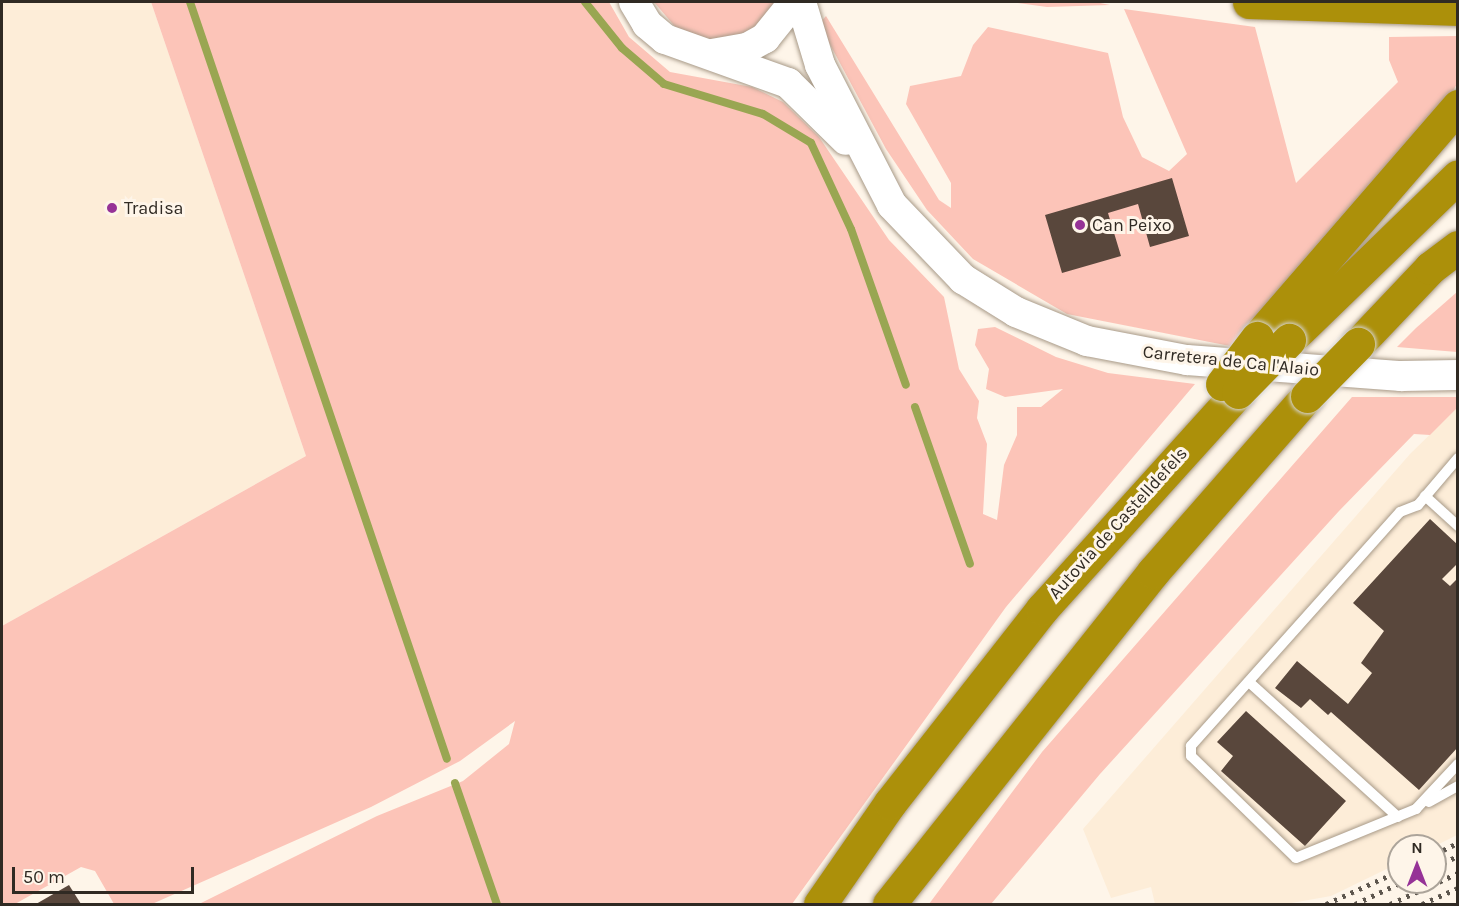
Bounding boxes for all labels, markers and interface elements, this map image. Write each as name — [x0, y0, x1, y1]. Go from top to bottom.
place label: Tradisa — [124, 197, 184, 219]
marker: Tradisa — [105, 201, 119, 215]
place label: Can Peixo — [1092, 214, 1172, 236]
marker: Can Peixo — [1073, 218, 1087, 232]
street label: Carretera de Ca l'Alaio — [1142, 341, 1320, 381]
street label: Autovia de Castelldefels — [1044, 443, 1192, 603]
north arrow — [1387, 834, 1447, 894]
text: N — [1411, 838, 1423, 857]
scale bar — [15, 855, 196, 893]
text: 50 m — [23, 866, 65, 888]

